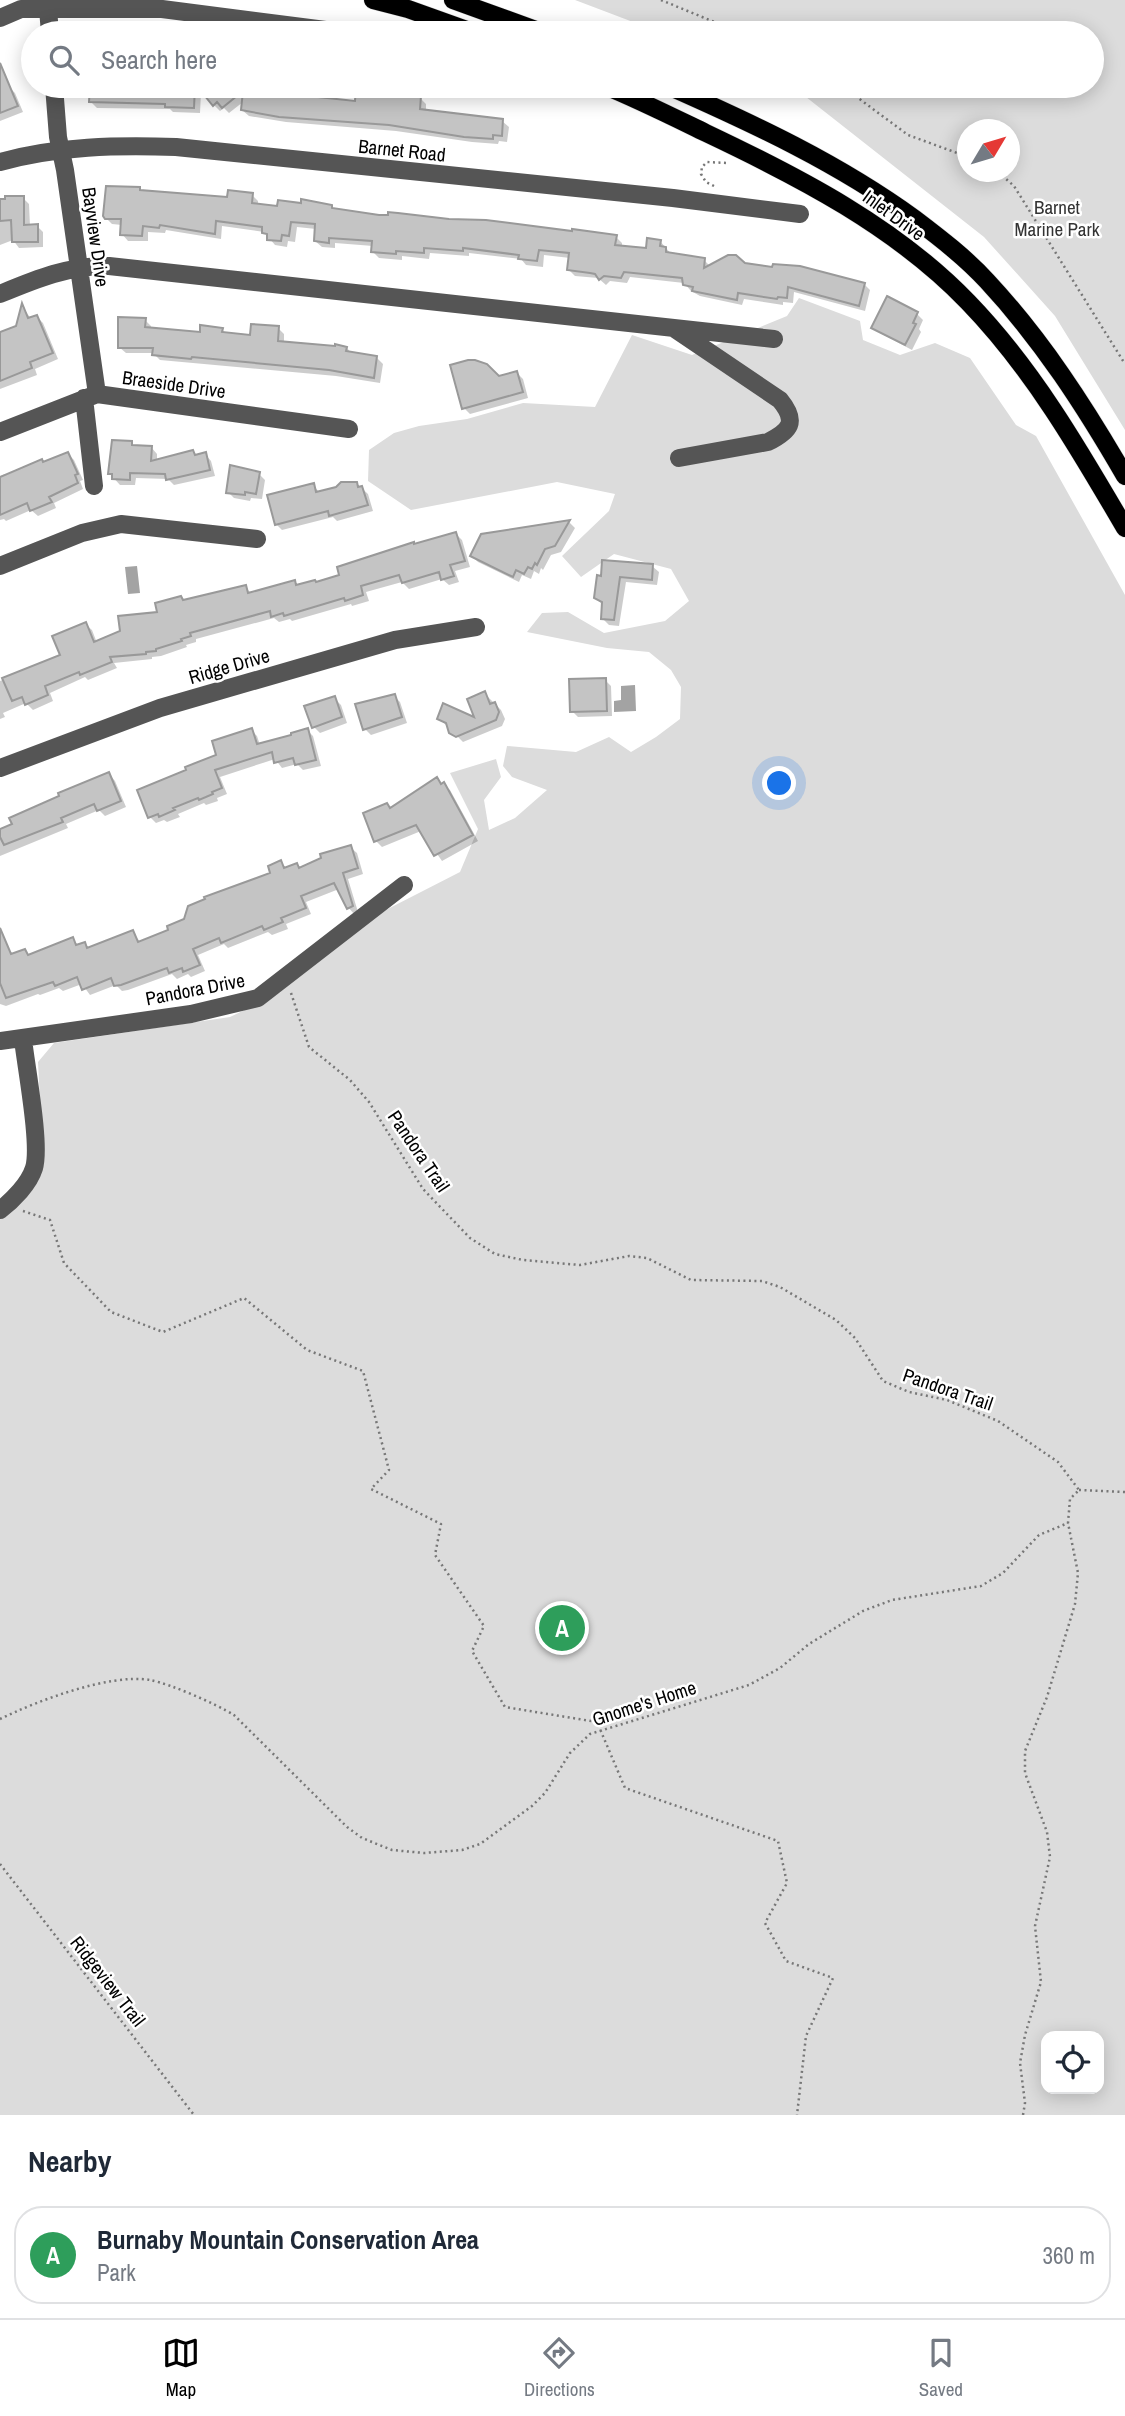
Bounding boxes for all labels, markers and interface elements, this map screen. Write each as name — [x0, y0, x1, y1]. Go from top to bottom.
search box — [21, 21, 1104, 98]
icon: search — [45, 41, 83, 79]
text: Search here — [101, 42, 217, 77]
north arrow — [957, 119, 1020, 182]
street label: Barnet Road — [357, 132, 447, 168]
street label: Inlet Drive — [858, 184, 930, 246]
street label: Bayview Drive — [76, 185, 116, 289]
park label: Barnet Marine Park — [1015, 194, 1100, 242]
street label: Braeside Drive — [121, 364, 227, 404]
street label: Ridge Drive — [185, 642, 273, 690]
your location — [762, 766, 796, 800]
street label: Pandora Drive — [143, 967, 247, 1011]
street label: Pandora Trail — [382, 1105, 456, 1197]
street label: Pandora Trail — [900, 1361, 996, 1417]
pin: A — [539, 1602, 585, 1654]
street label: Gnome's Home — [589, 1674, 699, 1732]
street label: Ridgeview Trail — [64, 1930, 152, 2032]
map controls — [1041, 2031, 1104, 2094]
button: locate — [1041, 2031, 1104, 2094]
text: Nearby — [28, 2141, 111, 2181]
text: Burnaby Mountain Conservation Area — [97, 2222, 479, 2257]
text: A — [46, 2240, 60, 2271]
text: 360 m — [1043, 2240, 1095, 2271]
text: Park — [97, 2257, 136, 2288]
tab: Map — [162, 2334, 200, 2402]
tab: Directions — [524, 2334, 595, 2402]
tab: Saved — [919, 2334, 963, 2402]

